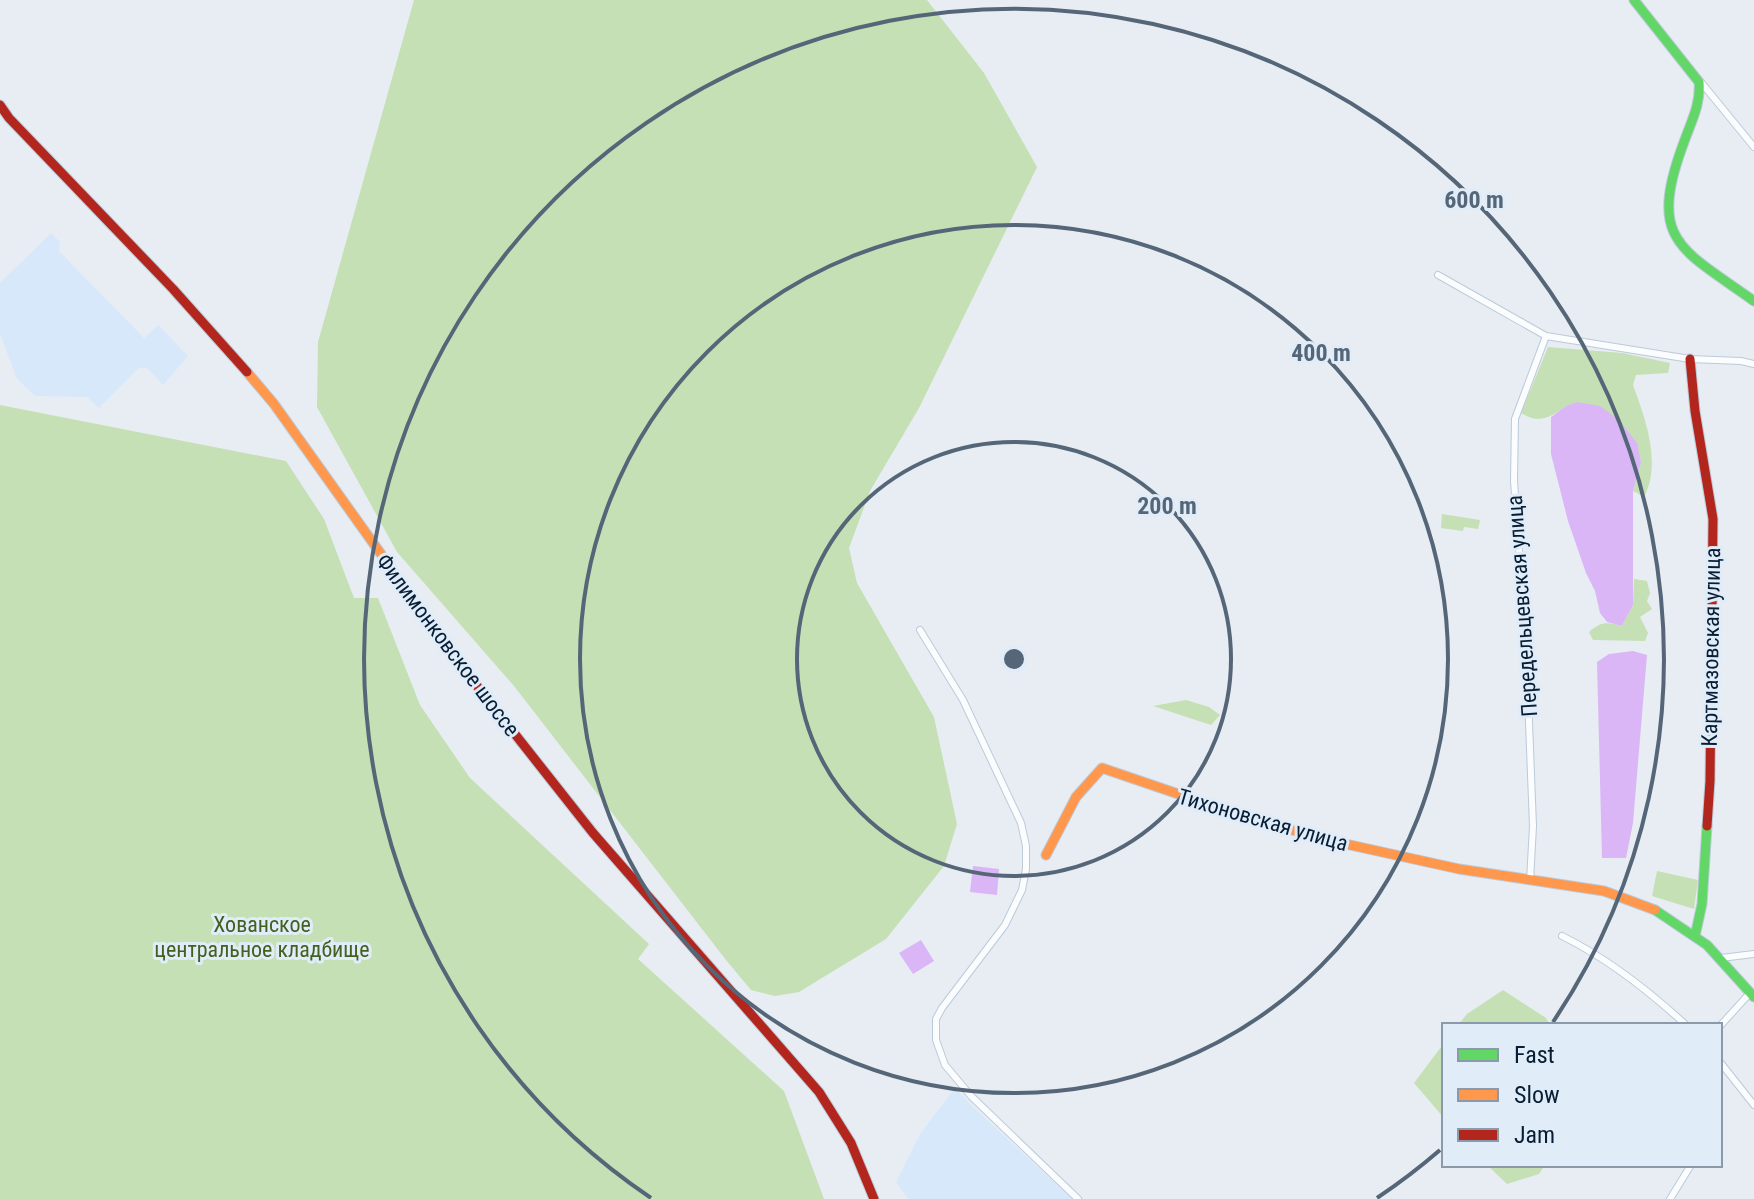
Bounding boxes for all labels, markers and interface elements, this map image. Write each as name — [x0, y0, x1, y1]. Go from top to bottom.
text: 600 m — [1444, 186, 1504, 214]
text: 400 m — [1291, 339, 1351, 367]
text: 200 m — [1137, 492, 1197, 520]
street label: Передельцевская улица — [1502, 494, 1542, 718]
street label: Картмазовская улица — [1697, 547, 1725, 747]
street label: Филимонковское шоссе — [371, 549, 525, 741]
centre of rings — [1000, 645, 1028, 673]
street label: Тихоновская улица — [1175, 784, 1351, 856]
park label: Хованское центральное кладбище — [154, 912, 370, 962]
legend — [1442, 1023, 1722, 1167]
text: Fast — [1514, 1041, 1555, 1069]
text: Slow — [1514, 1081, 1560, 1109]
text: Jam — [1514, 1121, 1555, 1149]

